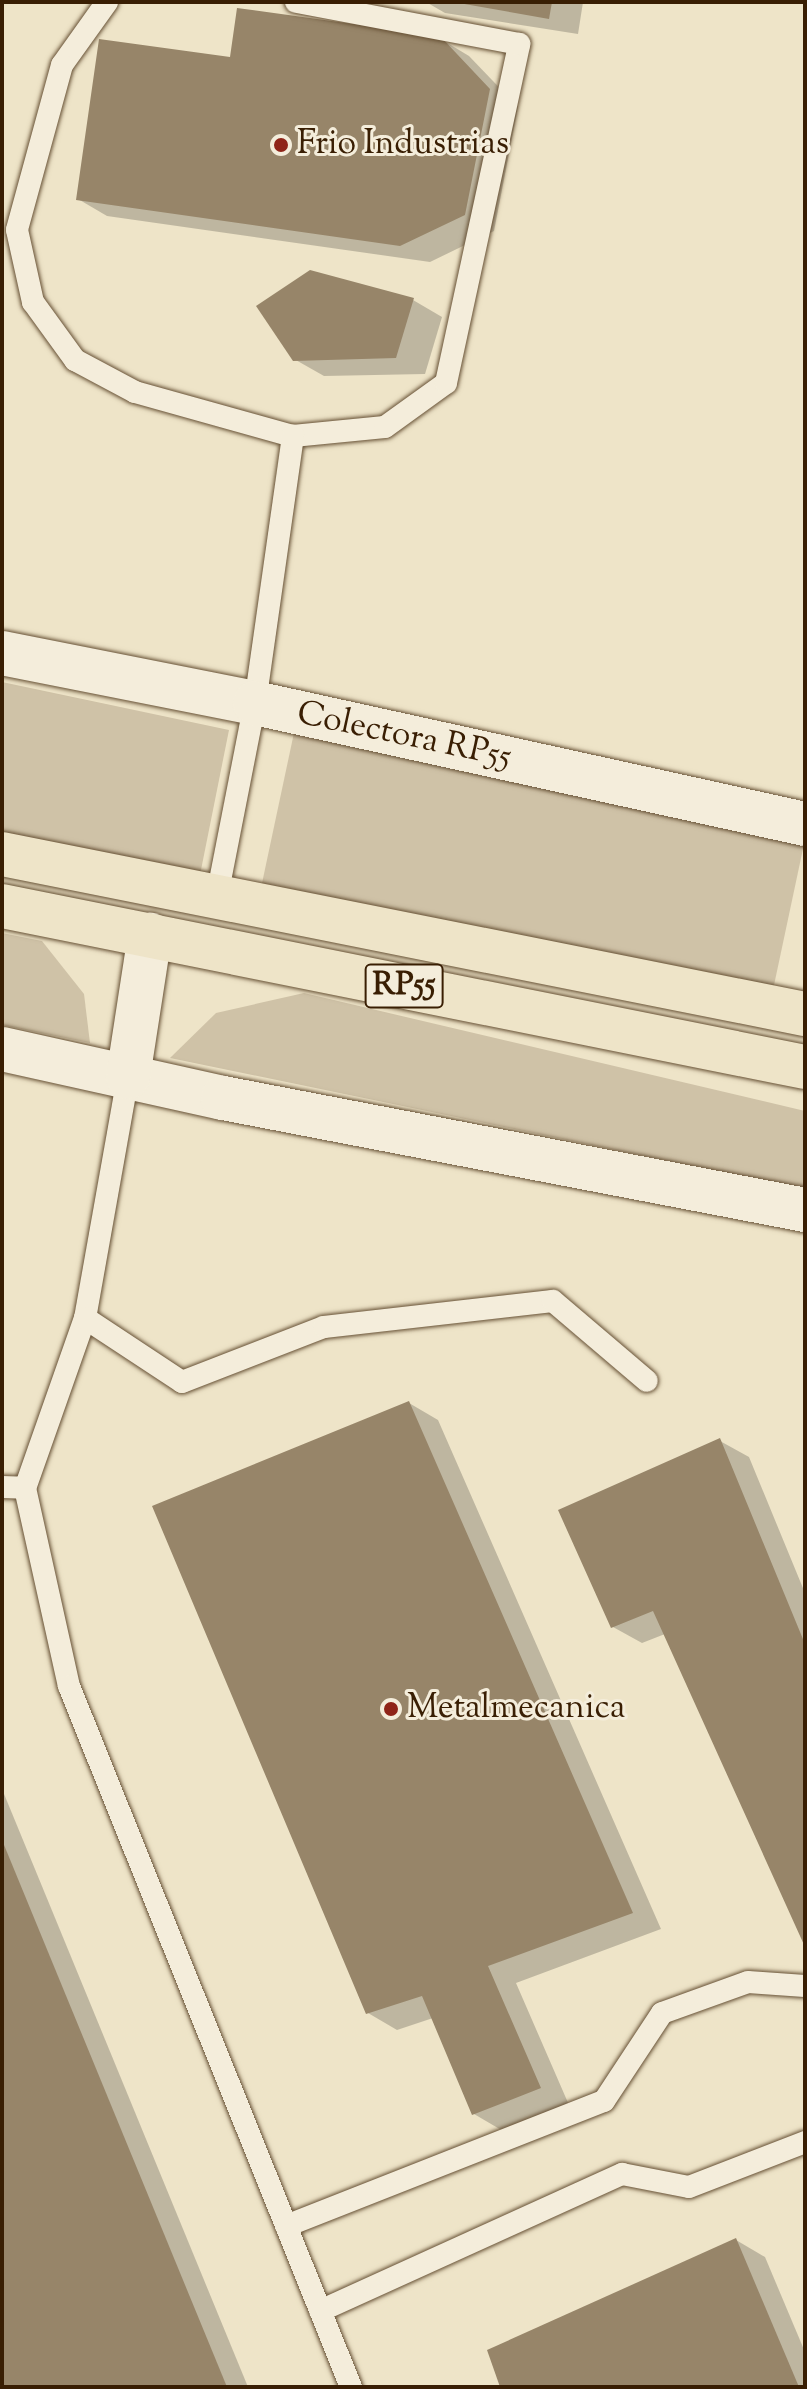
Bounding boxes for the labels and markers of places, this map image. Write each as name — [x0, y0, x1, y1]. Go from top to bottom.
place label: Frio Industrias — [297, 125, 509, 165]
marker: Frio Industrias — [272, 136, 290, 154]
place label: Metalmecanica — [407, 1689, 625, 1729]
marker: Metalmecanica — [382, 1700, 400, 1718]

